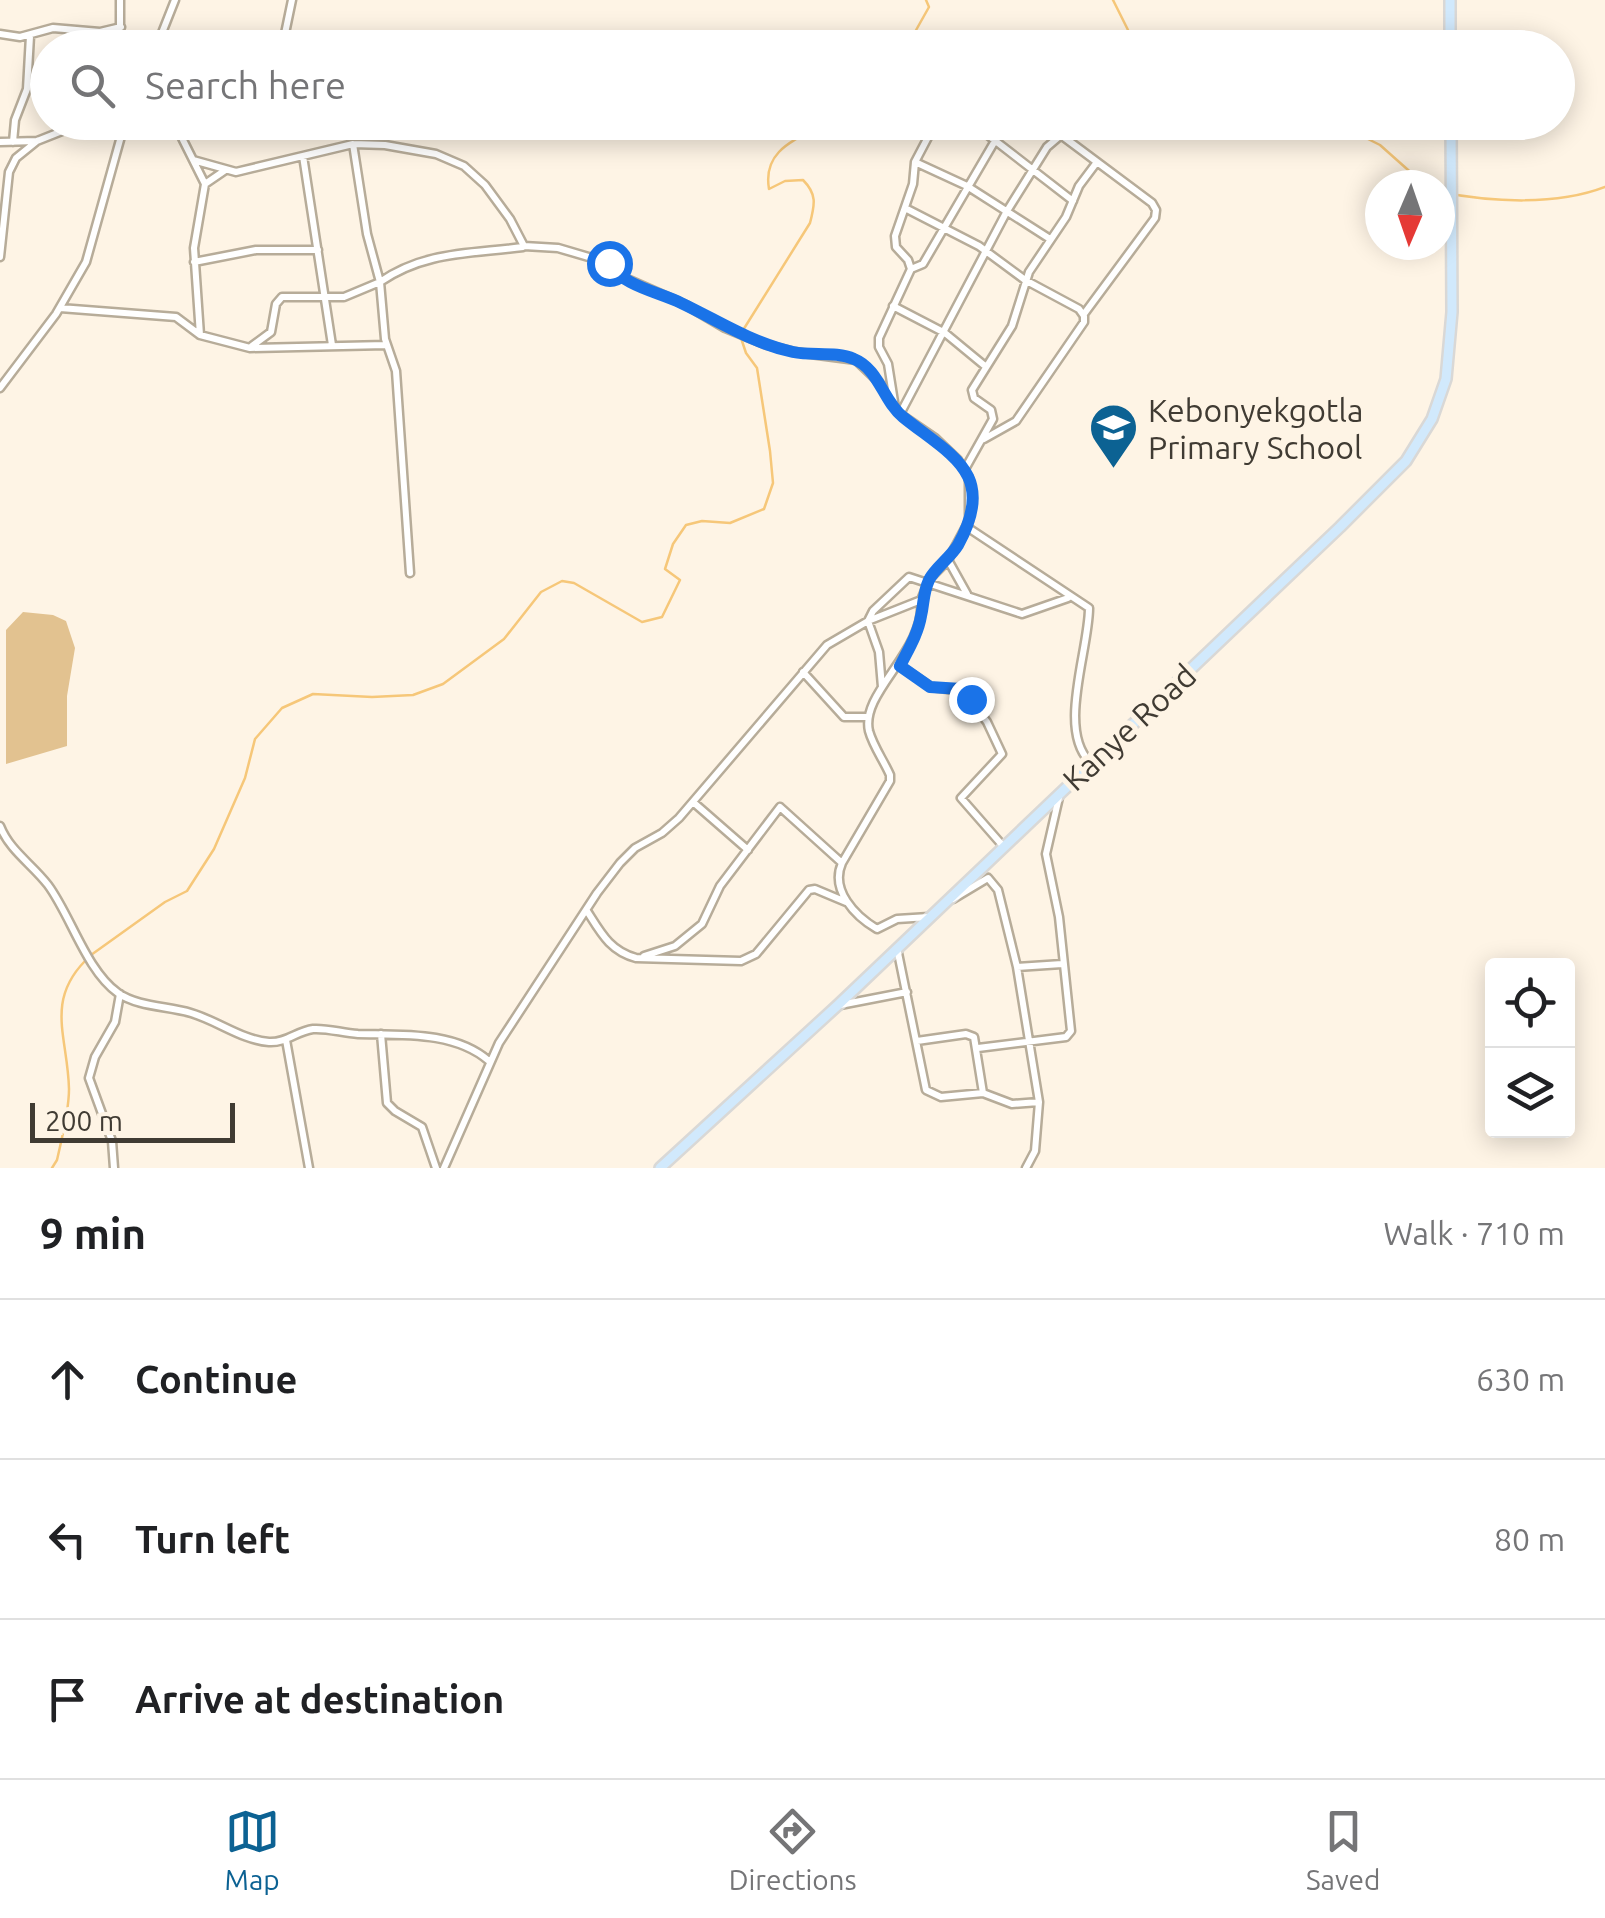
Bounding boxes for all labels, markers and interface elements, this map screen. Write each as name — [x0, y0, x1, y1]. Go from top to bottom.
search box — [30, 30, 1575, 140]
icon: search — [65, 58, 120, 113]
text: Search here — [145, 64, 346, 106]
north arrow — [1365, 170, 1455, 260]
route start — [587, 241, 633, 287]
place label: Kebonyekgotla Primary School — [1148, 392, 1363, 465]
school or university icon: Kebonyekgotla Primary School — [1087, 402, 1139, 470]
street label: Kanye Road — [1055, 657, 1203, 797]
route end — [949, 677, 995, 723]
map controls — [1485, 958, 1575, 1138]
button: locate — [1485, 958, 1575, 1048]
button: layers — [1485, 1048, 1575, 1138]
scale bar — [30, 1098, 235, 1142]
text: 200 m — [45, 1105, 123, 1136]
text: 9 min — [40, 1210, 146, 1257]
text: Walk · 710 m — [1383, 1215, 1565, 1251]
icon: ahead — [40, 1352, 95, 1407]
text: Continue — [135, 1358, 297, 1400]
text: 630 m — [1476, 1361, 1565, 1397]
icon: left — [40, 1512, 95, 1567]
text: Turn left — [135, 1518, 290, 1560]
text: 80 m — [1494, 1521, 1565, 1557]
icon: arrive — [40, 1672, 95, 1727]
text: Arrive at destination — [135, 1678, 504, 1720]
tab: Map — [225, 1804, 280, 1895]
tab: Directions — [729, 1804, 857, 1895]
tab: Saved — [1306, 1804, 1380, 1895]

